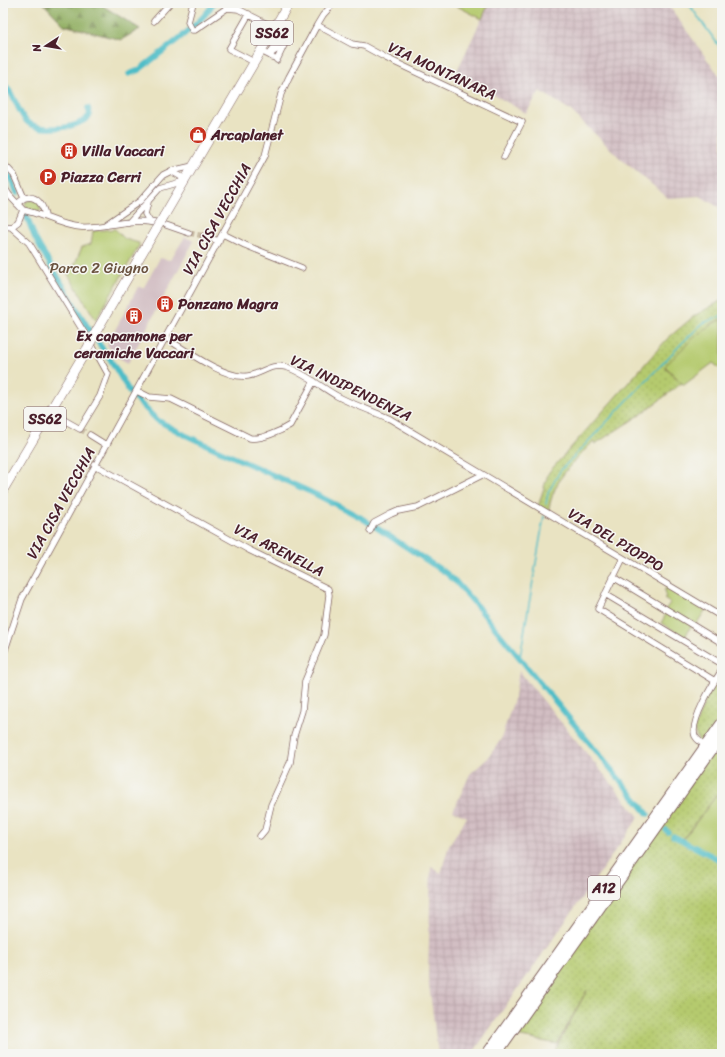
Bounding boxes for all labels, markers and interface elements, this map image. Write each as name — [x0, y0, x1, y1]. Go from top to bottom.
road number: SS62 — [251, 21, 293, 45]
north arrow — [26, 26, 66, 66]
street label: VIA MONTANARA — [384, 35, 500, 107]
text: N — [27, 42, 47, 55]
place label: Arcaplanet — [210, 122, 284, 148]
shop icon: Arcaplanet — [188, 125, 208, 145]
place label: Villa Vaccari — [82, 138, 165, 164]
building icon: Villa Vaccari — [59, 141, 79, 161]
street label: VIA CISA VECCHIA — [175, 158, 259, 280]
place label: Piazza Cerri — [61, 164, 142, 190]
parking icon: Piazza Cerri — [38, 167, 58, 187]
park label: Parco 2 Giugno — [49, 255, 149, 281]
place label: Ponzano Magra — [178, 291, 278, 317]
building icon: Ponzano Magra — [155, 294, 175, 314]
building icon: Ex capannone per ceramiche Vaccari — [124, 306, 144, 326]
place label: Ex capannone per ceramiche Vaccari — [73, 323, 195, 366]
street label: VIA INDIPENDENZA — [286, 347, 416, 429]
road number: SS62 — [24, 407, 66, 431]
street label: VIA CISA VECCHIA — [19, 442, 103, 564]
street label: VIA DEL PIOPPO — [563, 501, 669, 579]
street label: VIA ARENELLA — [229, 516, 329, 584]
road number: A12 — [588, 876, 620, 900]

